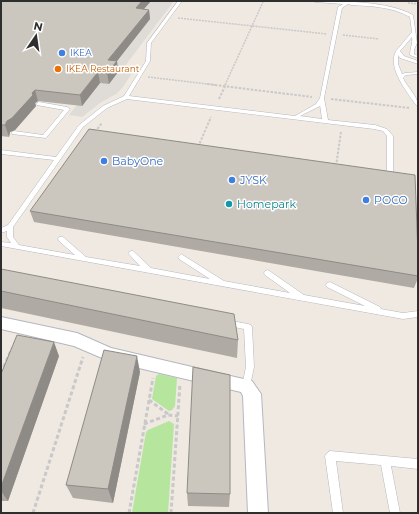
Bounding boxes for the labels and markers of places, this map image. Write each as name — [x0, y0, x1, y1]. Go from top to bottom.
place label: IKEA — [70, 47, 92, 58]
marker: IKEA — [57, 48, 67, 58]
place label: IKEA Restaurant — [66, 63, 140, 74]
marker: IKEA Restaurant — [53, 64, 63, 74]
place label: BabyOne — [112, 154, 164, 168]
marker: BabyOne — [99, 156, 109, 166]
place label: JYSK — [239, 173, 267, 187]
marker: JYSK — [227, 175, 237, 185]
place label: POCO — [374, 193, 408, 207]
marker: POCO — [361, 195, 371, 205]
place label: Homepark — [237, 197, 296, 211]
marker: Homepark — [224, 199, 234, 209]

